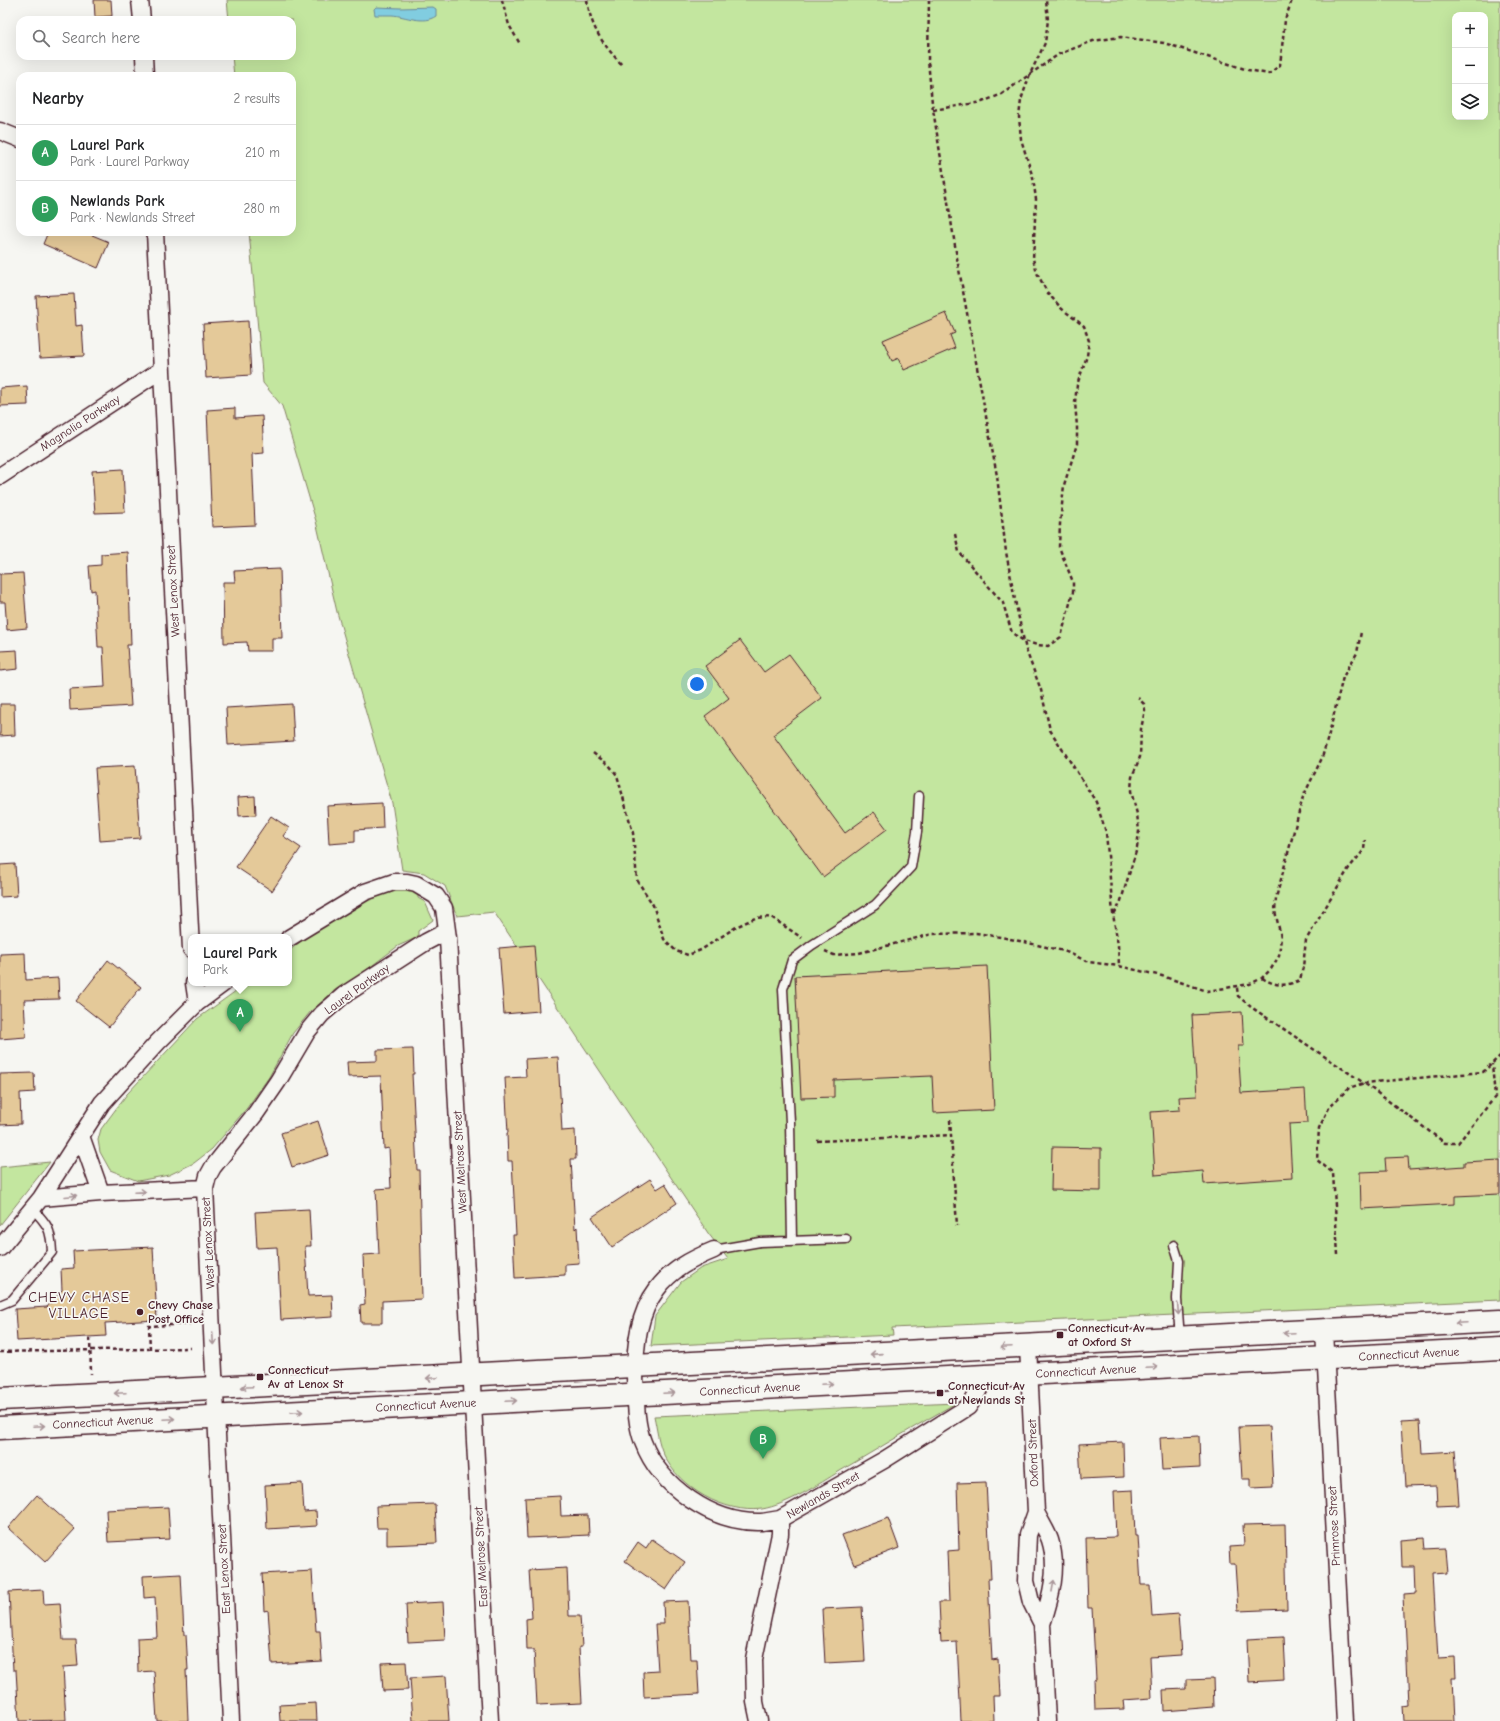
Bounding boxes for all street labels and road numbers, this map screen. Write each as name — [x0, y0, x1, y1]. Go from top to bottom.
street label: Magnolia Parkway — [37, 392, 123, 454]
street label: West Lenox Street — [164, 544, 182, 637]
street label: Laurel Parkway — [322, 960, 393, 1017]
street label: West Melrose Street — [450, 1110, 470, 1214]
street label: West Lenox Street — [199, 1196, 217, 1289]
street label: Connecticut Avenue — [1358, 1344, 1460, 1364]
street label: Connecticut Avenue — [1035, 1361, 1137, 1381]
street label: Connecticut Avenue — [699, 1379, 801, 1399]
street label: Connecticut Avenue — [375, 1395, 477, 1415]
street label: Connecticut Avenue — [52, 1412, 154, 1432]
street label: Oxford Street — [1025, 1418, 1041, 1487]
street label: Newlands Street — [784, 1468, 862, 1522]
street label: Primrose Street — [1325, 1485, 1343, 1566]
street label: East Melrose Street — [471, 1506, 491, 1608]
street label: East Lenox Street — [215, 1523, 233, 1614]

